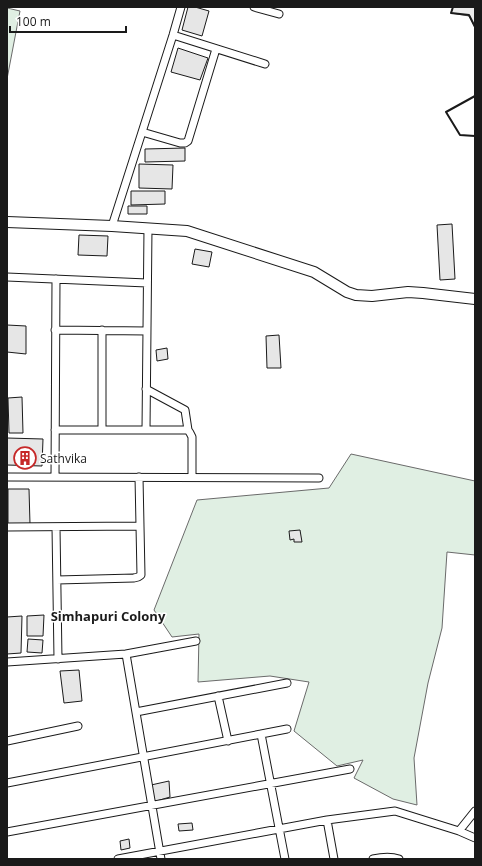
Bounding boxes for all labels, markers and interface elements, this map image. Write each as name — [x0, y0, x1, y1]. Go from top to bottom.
scale bar — [10, 8, 126, 34]
text: 100 m — [16, 13, 51, 30]
building icon: Sathvika — [12, 445, 38, 471]
place label: Sathvika — [40, 450, 87, 467]
district label: Simhapuri Colony — [51, 607, 166, 625]

